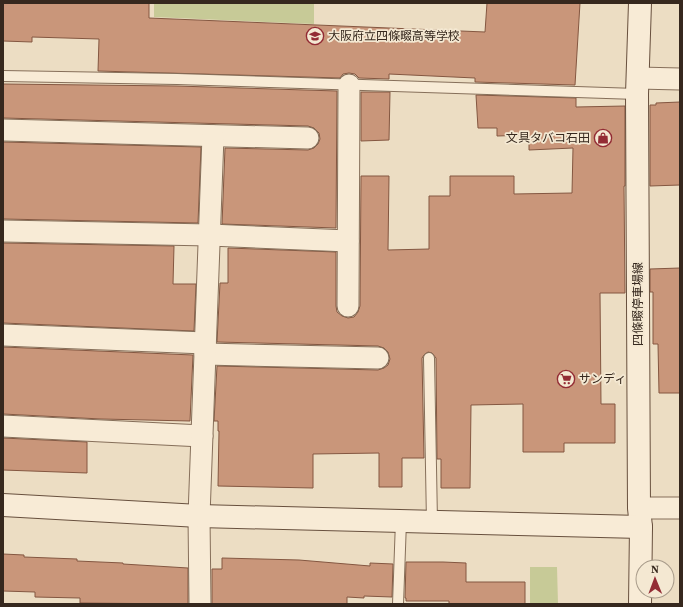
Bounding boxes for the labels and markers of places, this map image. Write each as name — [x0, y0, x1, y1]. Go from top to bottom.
school or university icon: 大阪府立四條畷高等学校 — [305, 26, 325, 46]
place label: 大阪府立四條畷高等学校 — [328, 28, 460, 44]
shop icon: 文具タバコ石田 — [593, 128, 613, 148]
place label: 文具タバコ石田 — [506, 130, 590, 146]
supermarket icon: サンディ — [556, 369, 576, 389]
place label: サンディ — [579, 371, 626, 387]

